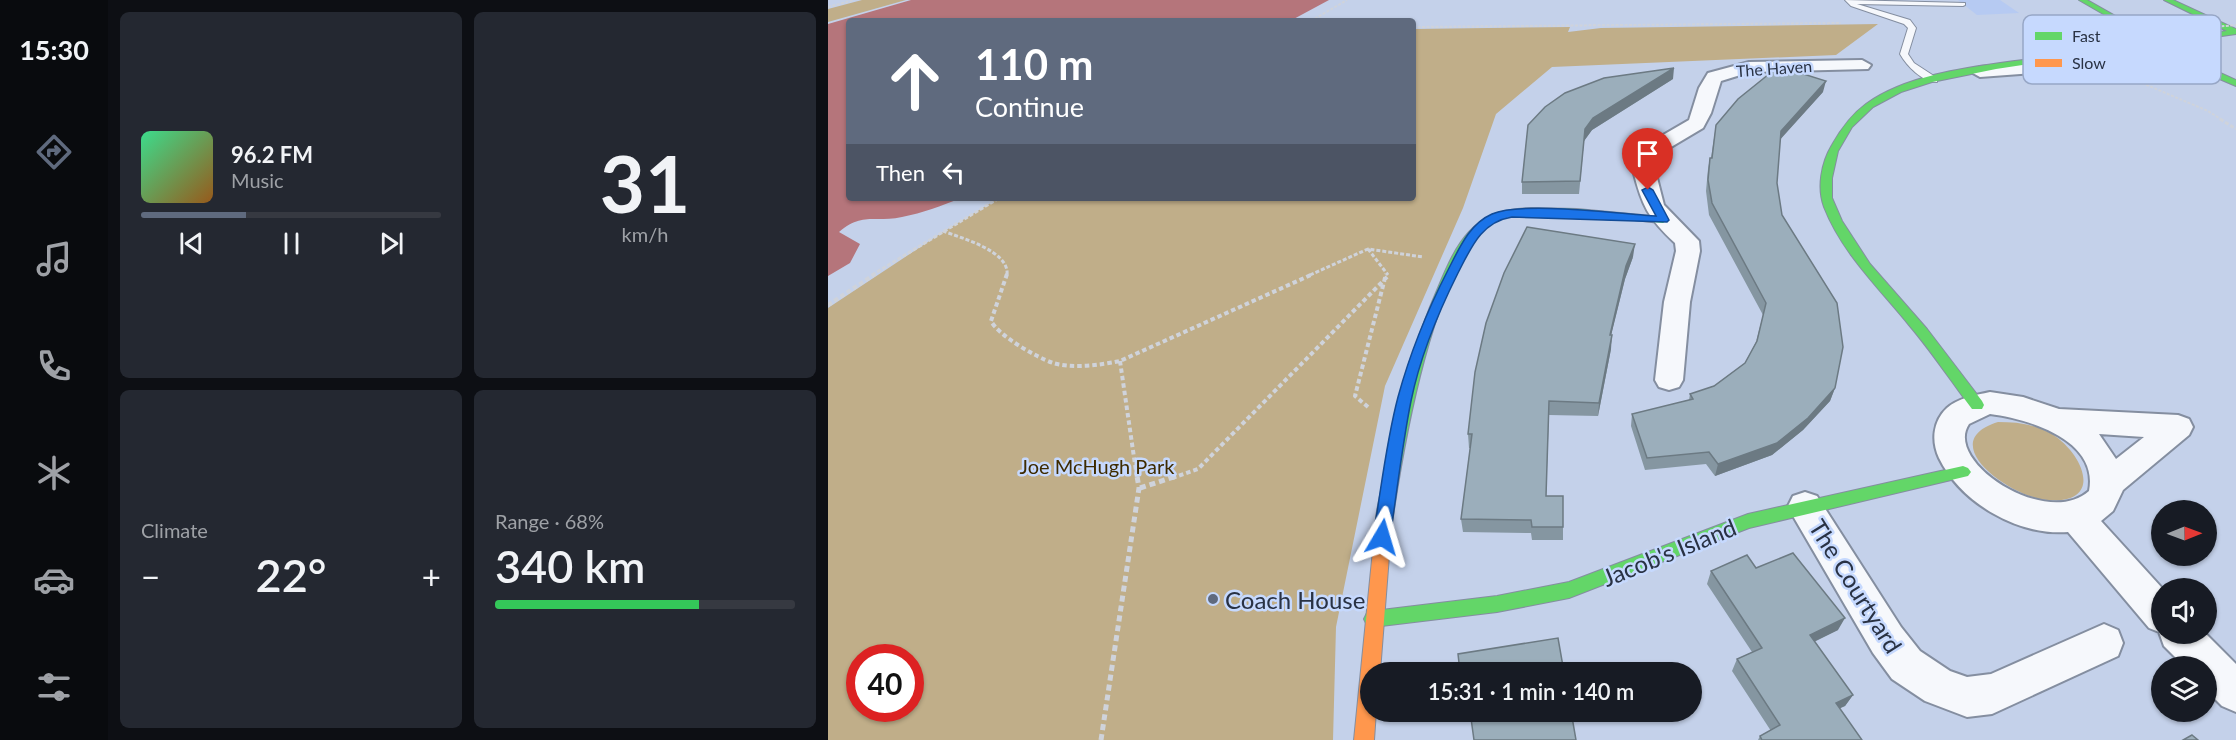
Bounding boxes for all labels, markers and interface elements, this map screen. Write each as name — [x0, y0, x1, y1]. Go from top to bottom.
legend — [2023, 15, 2221, 84]
text: Fast — [2072, 26, 2101, 45]
text: 15:30 — [19, 33, 89, 66]
text: 110 m — [975, 39, 1093, 89]
icon: ahead — [876, 42, 954, 120]
text: Slow — [2072, 53, 2106, 72]
street label: The Haven — [1735, 56, 1813, 80]
text: Continue — [975, 90, 1084, 123]
pin — [1622, 128, 1673, 190]
icon: directions — [33, 131, 75, 173]
text: 31 — [600, 136, 690, 230]
icon: arrive — [1631, 137, 1664, 170]
text: 96.2 FM — [231, 141, 313, 168]
icon: left — [937, 156, 970, 189]
text: Then — [876, 159, 925, 186]
text: Music — [231, 168, 284, 192]
text: km/h — [622, 222, 668, 246]
icon: previous — [175, 227, 208, 260]
icon: pause — [275, 227, 308, 260]
icon: next — [375, 227, 408, 260]
icon: music — [33, 238, 75, 280]
icon: phone — [33, 345, 75, 387]
icon: climate — [33, 452, 75, 494]
park label: Joe McHugh Park — [1020, 454, 1175, 478]
north arrow — [2151, 500, 2217, 566]
map controls — [2151, 500, 2217, 722]
position arrow — [1350, 505, 1414, 569]
text: Range · 68% — [495, 509, 604, 533]
street label: Jacob's Island — [1598, 512, 1740, 592]
street label: The Courtyard — [1803, 514, 1909, 658]
text: Climate — [141, 518, 208, 542]
text: 340 km — [495, 539, 645, 593]
text: 22° — [256, 548, 326, 602]
text: − — [141, 556, 160, 596]
text: + — [422, 556, 441, 596]
icon: car — [33, 559, 75, 601]
button: sound — [2151, 578, 2217, 644]
place label: Coach House — [1225, 585, 1365, 614]
marker: Coach House — [1206, 592, 1220, 606]
speed limit sign: 40 — [846, 644, 924, 722]
button: layers — [2151, 656, 2217, 722]
icon: filters — [33, 666, 75, 708]
text: 15:31 · 1 min · 140 m — [1428, 678, 1634, 705]

